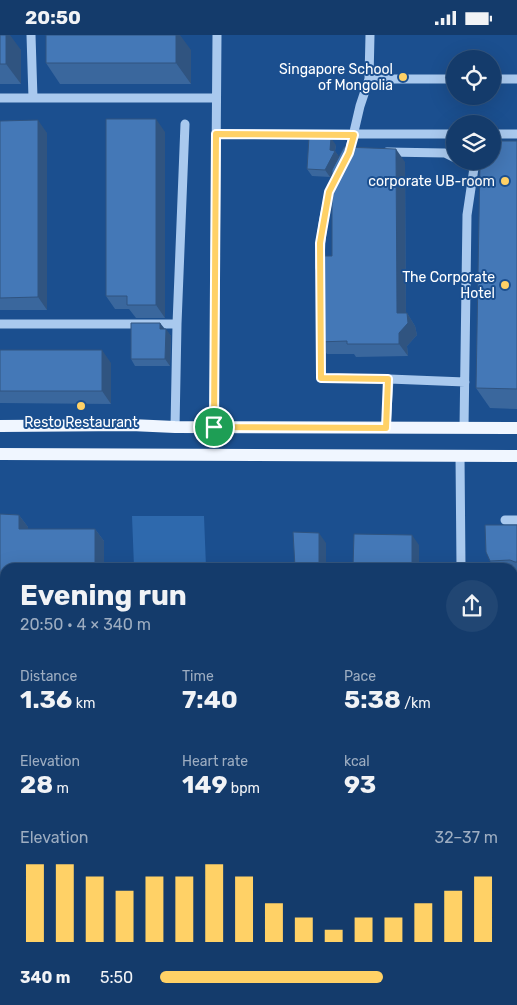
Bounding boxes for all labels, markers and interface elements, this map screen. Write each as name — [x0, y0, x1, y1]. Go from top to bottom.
text: 20:50 — [25, 6, 81, 29]
map controls — [446, 50, 501, 170]
button: locate — [446, 50, 501, 105]
place label: Singapore School of Mongolia — [279, 61, 393, 94]
marker: Singapore School of Mongolia — [397, 71, 409, 83]
button: layers — [446, 115, 501, 170]
place label: corporate UB-room — [368, 173, 495, 190]
marker: corporate UB-room — [499, 175, 511, 187]
place label: The Corporate Hotel — [402, 269, 495, 302]
marker: The Corporate Hotel — [499, 279, 511, 291]
marker: Resto Restaurant — [75, 400, 87, 412]
pin — [193, 406, 235, 448]
icon: arrive — [200, 413, 228, 441]
place label: Resto Restaurant — [24, 414, 138, 431]
text: Evening run — [20, 579, 187, 612]
button: share — [446, 580, 498, 632]
text: 20:50 · 4 × 340 m — [20, 615, 151, 634]
text: Distance — [20, 668, 77, 685]
text: Time — [182, 668, 214, 685]
text: Pace — [344, 668, 376, 685]
text: 1.36 — [20, 685, 72, 714]
text: 7:40 — [182, 685, 238, 714]
text: 5:38 — [344, 685, 401, 714]
text: km — [72, 695, 95, 712]
text: /km — [401, 695, 431, 712]
text: Elevation — [20, 753, 80, 770]
text: Heart rate — [182, 753, 248, 770]
text: kcal — [344, 753, 370, 770]
text: 28 — [20, 770, 53, 799]
text: 149 — [182, 770, 227, 799]
text: 93 — [344, 770, 376, 799]
text: m — [53, 780, 69, 797]
text: bpm — [227, 780, 260, 797]
text: Elevation — [20, 828, 89, 847]
text: 32–37 m — [435, 828, 498, 847]
text: 340 m — [20, 968, 70, 987]
text: 5:50 — [100, 968, 133, 987]

